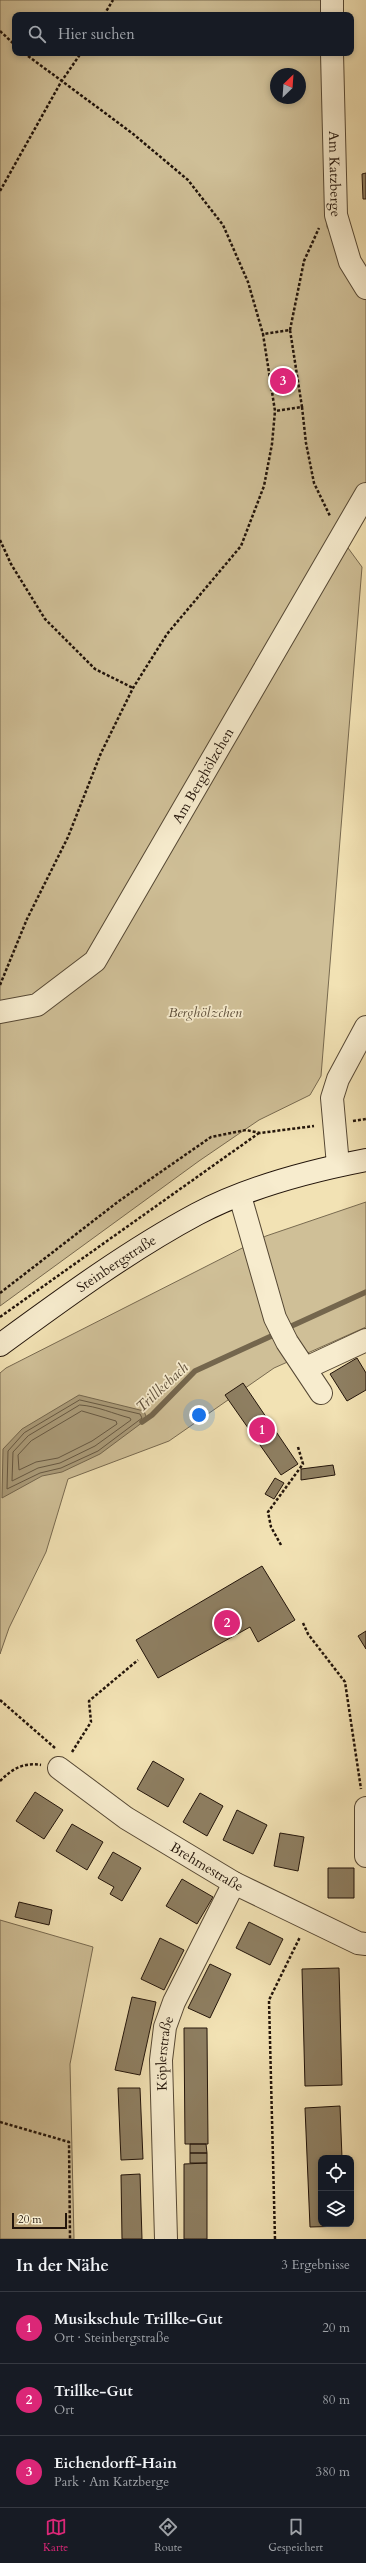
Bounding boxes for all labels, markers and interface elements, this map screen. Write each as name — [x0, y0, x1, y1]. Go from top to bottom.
search box — [12, 12, 354, 56]
icon: search — [26, 23, 48, 45]
text: Hier suchen — [58, 24, 135, 44]
north arrow — [270, 68, 306, 104]
street label: Am Katzberge — [324, 131, 346, 217]
pin: 3 — [270, 366, 296, 396]
street label: Am Berghölzchen — [167, 724, 238, 827]
park label: Berghölzchen — [168, 1003, 242, 1022]
street label: Steinbergstraße — [73, 1230, 159, 1297]
water label: Trillkebach — [132, 1357, 193, 1416]
your location — [189, 1405, 209, 1425]
pin: 1 — [249, 1415, 275, 1445]
pin: 2 — [214, 1608, 240, 1638]
street label: Brehmestraße — [167, 1837, 246, 1896]
street label: Köplerstraße — [151, 2013, 178, 2091]
map controls — [318, 2155, 354, 2227]
button: locate — [318, 2155, 354, 2191]
button: layers — [318, 2191, 354, 2227]
scale bar — [12, 2211, 67, 2230]
text: 20 m — [18, 2212, 42, 2227]
text: In der Nähe — [16, 2254, 109, 2277]
text: 3 Ergebnisse — [281, 2256, 350, 2274]
text: Musikschule Trillke-Gut — [54, 2309, 223, 2329]
text: 1 — [26, 2319, 32, 2337]
text: 20 m — [322, 2319, 350, 2337]
text: Ort · Steinbergstraße — [54, 2329, 169, 2347]
text: Trillke-Gut — [54, 2381, 133, 2401]
text: 2 — [26, 2391, 32, 2409]
text: 80 m — [322, 2391, 350, 2409]
text: Ort — [54, 2401, 74, 2419]
text: Eichendorff-Hain — [54, 2453, 177, 2473]
text: 3 — [26, 2463, 32, 2481]
text: 380 m — [316, 2463, 350, 2481]
text: Park · Am Katzberge — [54, 2473, 169, 2491]
tab: Karte — [43, 2516, 68, 2555]
tab: Route — [154, 2516, 182, 2555]
tab: Gespeichert — [268, 2516, 323, 2555]

